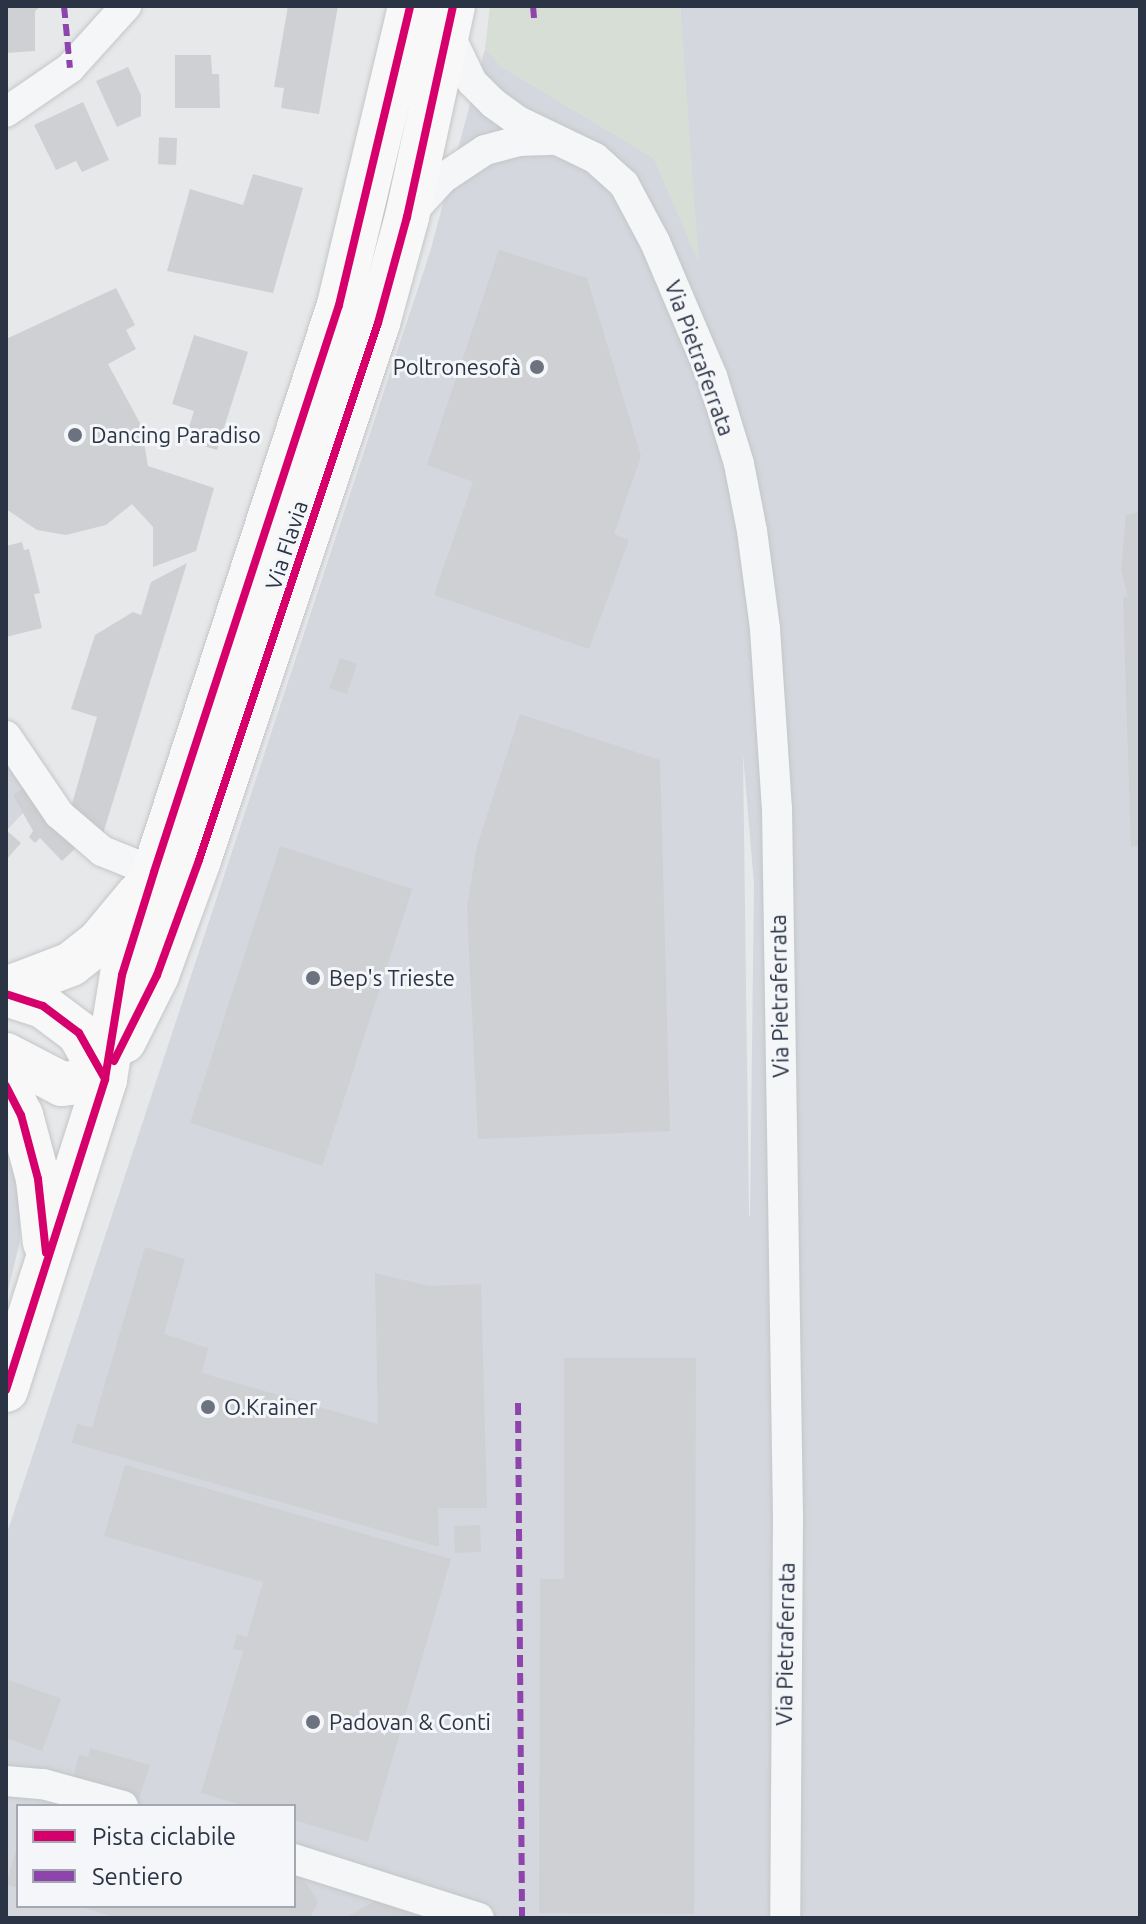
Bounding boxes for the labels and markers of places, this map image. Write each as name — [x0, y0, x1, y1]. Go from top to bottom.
place label: Poltronesofà — [393, 354, 521, 380]
marker: Poltronesofà — [528, 358, 546, 376]
place label: Dancing Paradiso — [91, 422, 261, 448]
marker: Dancing Paradiso — [66, 426, 84, 444]
place label: Bep's Trieste — [329, 965, 455, 991]
marker: Bep's Trieste — [304, 969, 322, 987]
place label: O.Krainer — [224, 1394, 317, 1420]
marker: O.Krainer — [199, 1398, 217, 1416]
place label: Padovan & Conti — [329, 1709, 491, 1735]
marker: Padovan & Conti — [304, 1713, 322, 1731]

